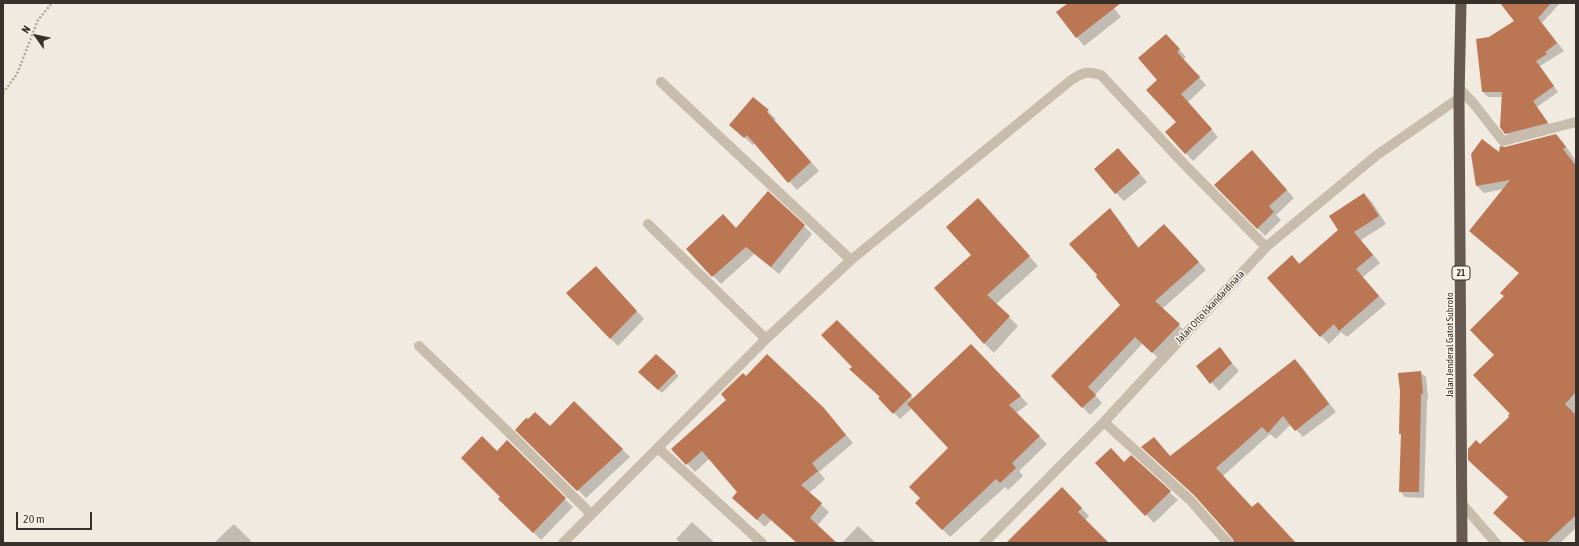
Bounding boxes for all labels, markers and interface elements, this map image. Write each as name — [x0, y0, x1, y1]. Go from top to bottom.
north arrow — [16, 16, 56, 56]
text: N — [19, 23, 33, 35]
road number: 21 — [1452, 266, 1470, 280]
street label: Jalan Otto Iskandardinata — [1173, 268, 1247, 346]
street label: Jalan Jenderal Gatot Subroto — [1444, 292, 1456, 398]
scale bar — [18, 504, 94, 530]
text: 20 m — [23, 512, 45, 526]

